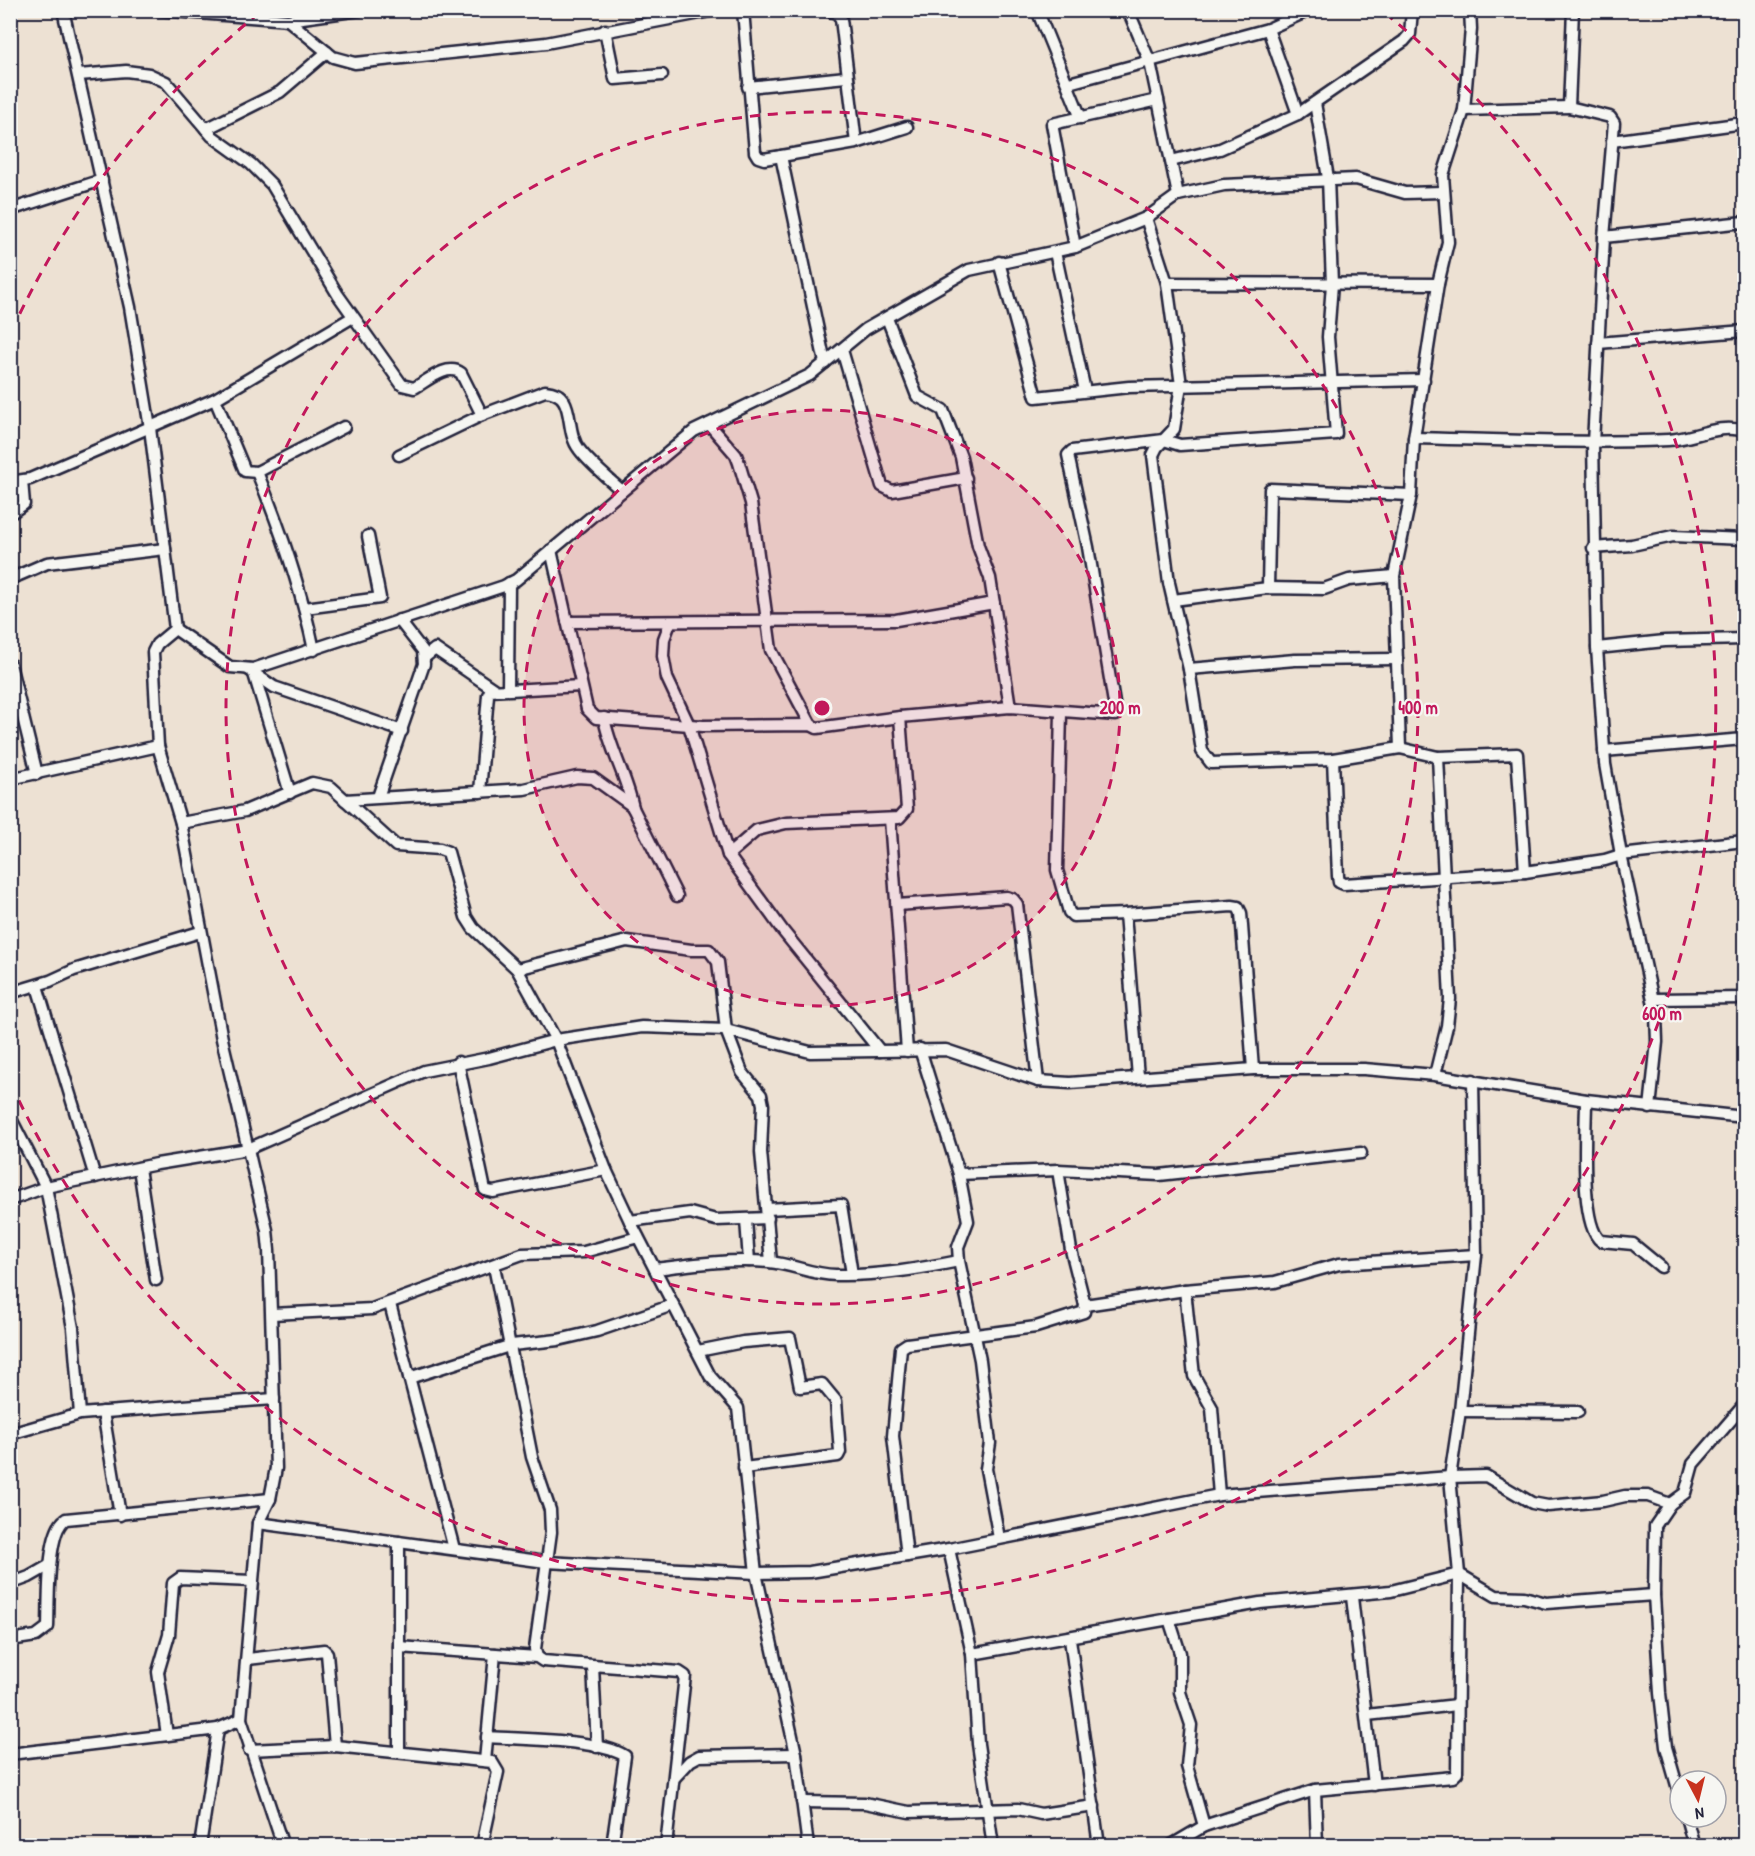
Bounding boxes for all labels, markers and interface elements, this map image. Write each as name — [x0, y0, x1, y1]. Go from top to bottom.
text: 200 m — [1100, 695, 1140, 720]
text: 400 m — [1398, 695, 1438, 720]
centre of rings — [812, 698, 832, 718]
text: 600 m — [1642, 1001, 1682, 1026]
north arrow — [1668, 1769, 1728, 1829]
text: N — [1694, 1802, 1705, 1825]

